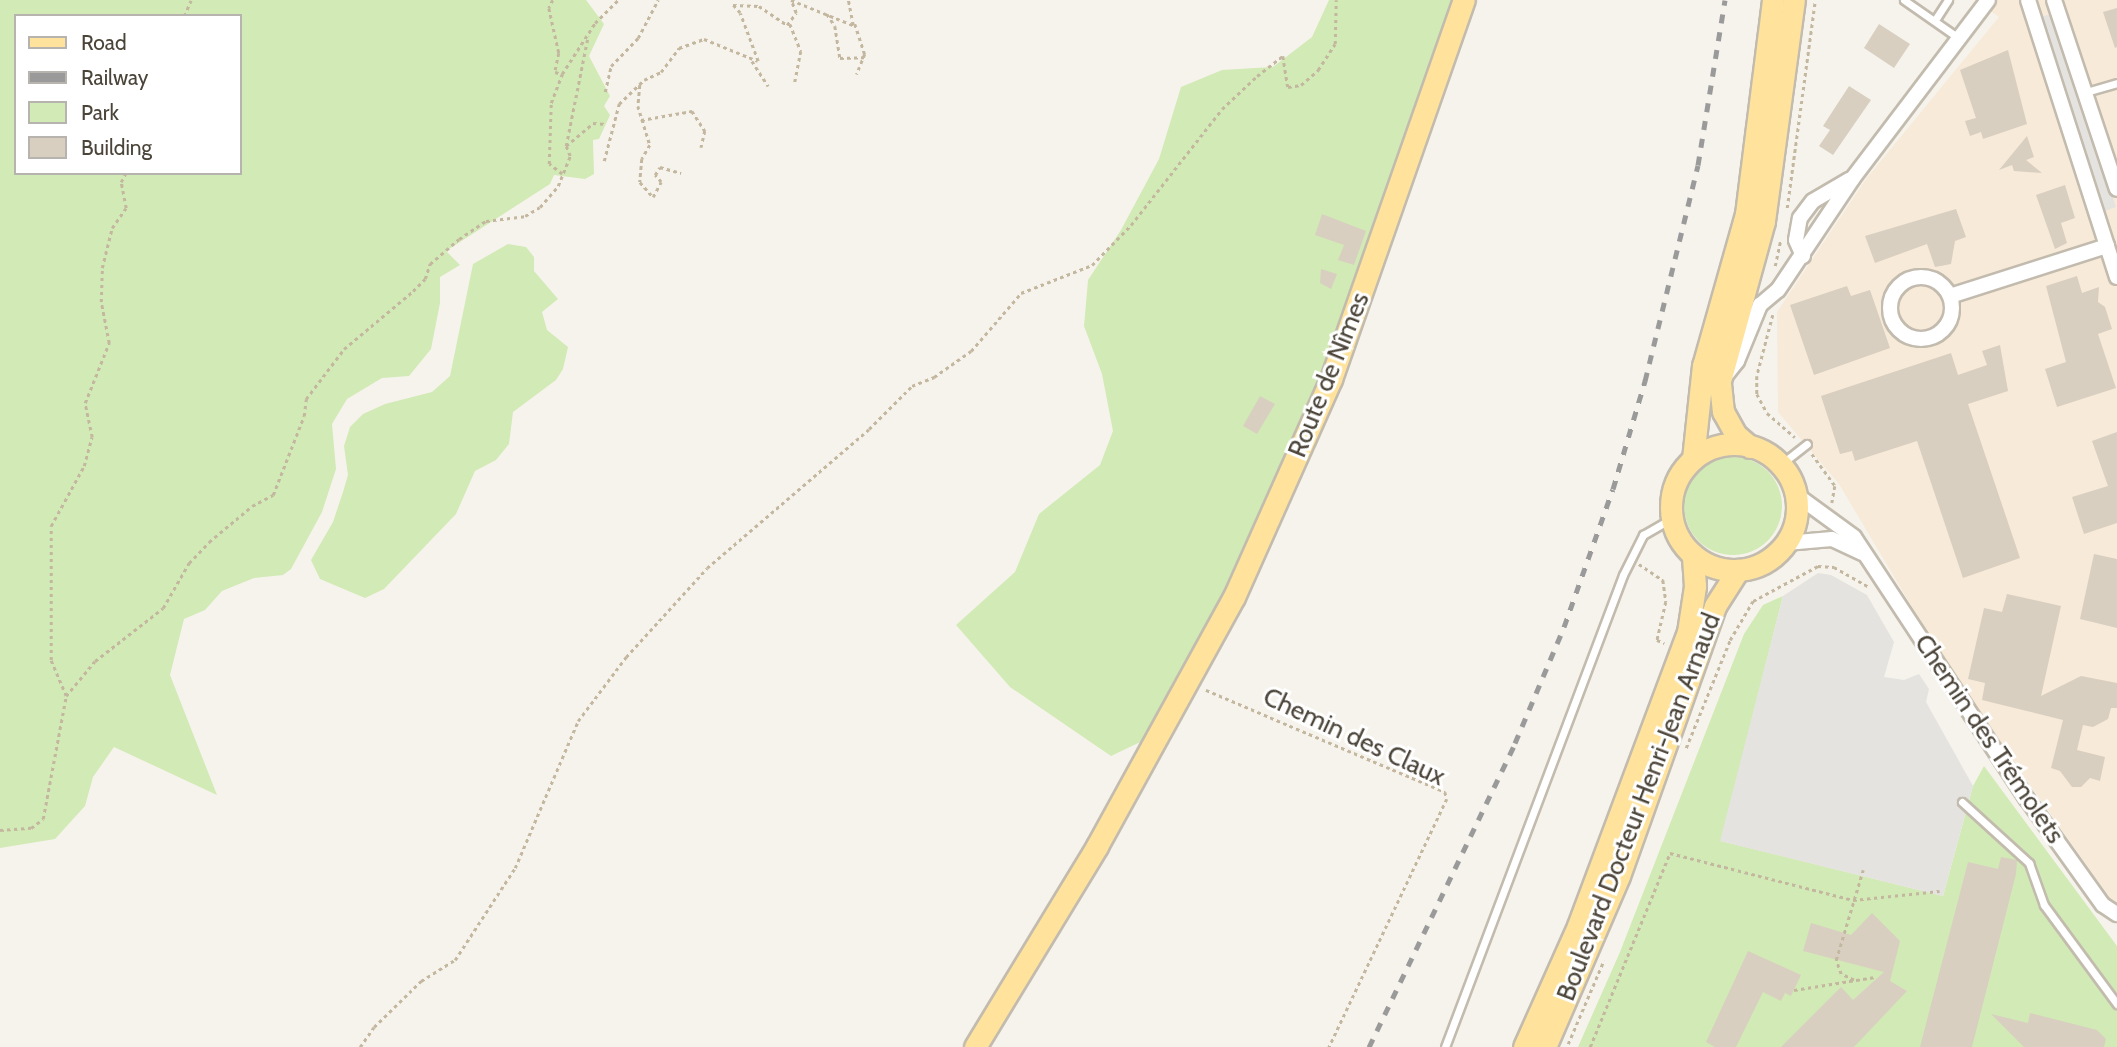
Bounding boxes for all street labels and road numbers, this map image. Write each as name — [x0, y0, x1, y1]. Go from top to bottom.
street label: Route de Nîmes — [1282, 288, 1376, 462]
street label: Boulevard Docteur Henri-Jean Arnaud — [1550, 609, 1728, 1005]
street label: Chemin des Trémolets — [1908, 629, 2070, 849]
street label: Chemin des Claux — [1258, 681, 1450, 793]

